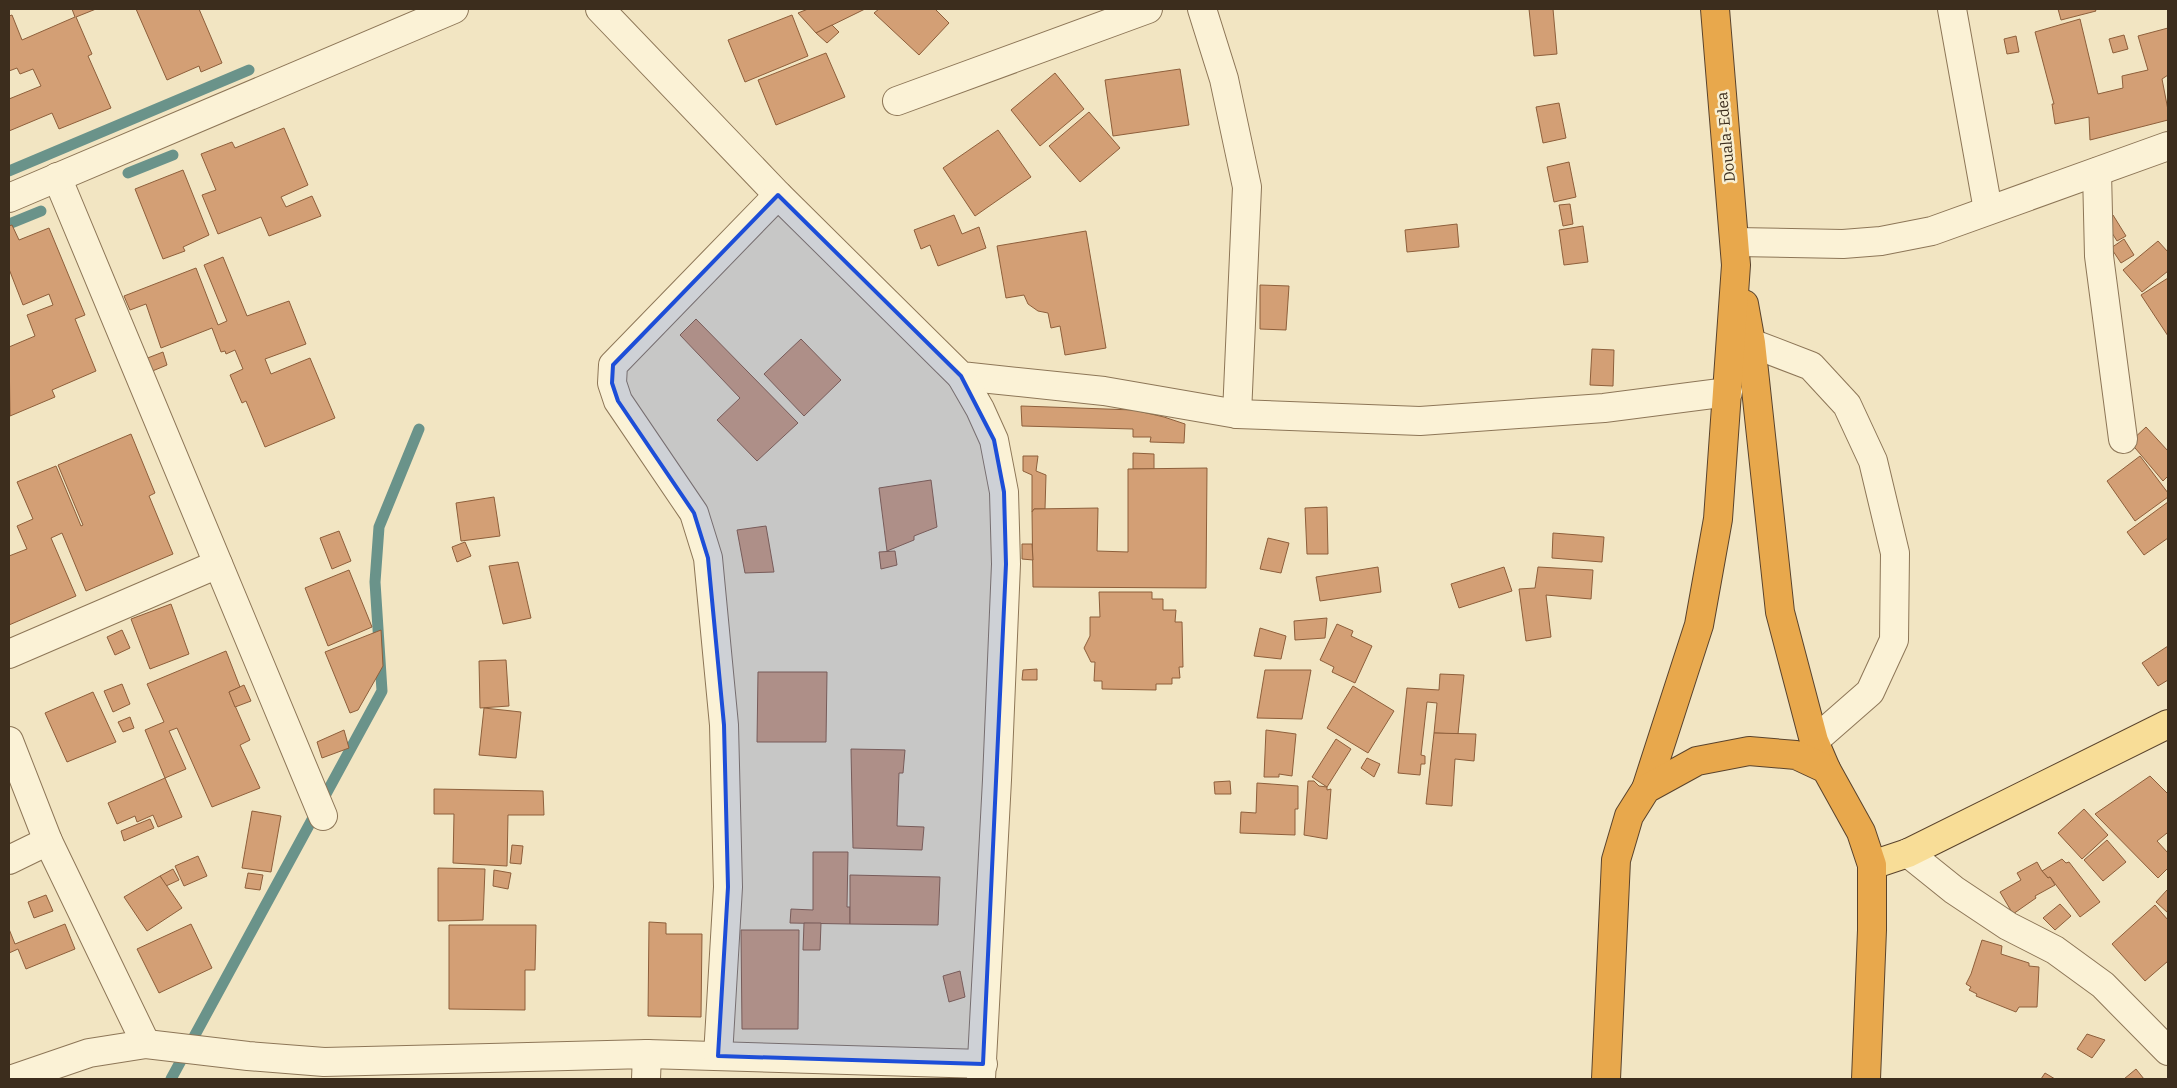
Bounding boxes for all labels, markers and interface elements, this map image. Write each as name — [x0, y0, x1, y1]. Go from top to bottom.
street label: Douala-Edea — [1713, 91, 1739, 183]

